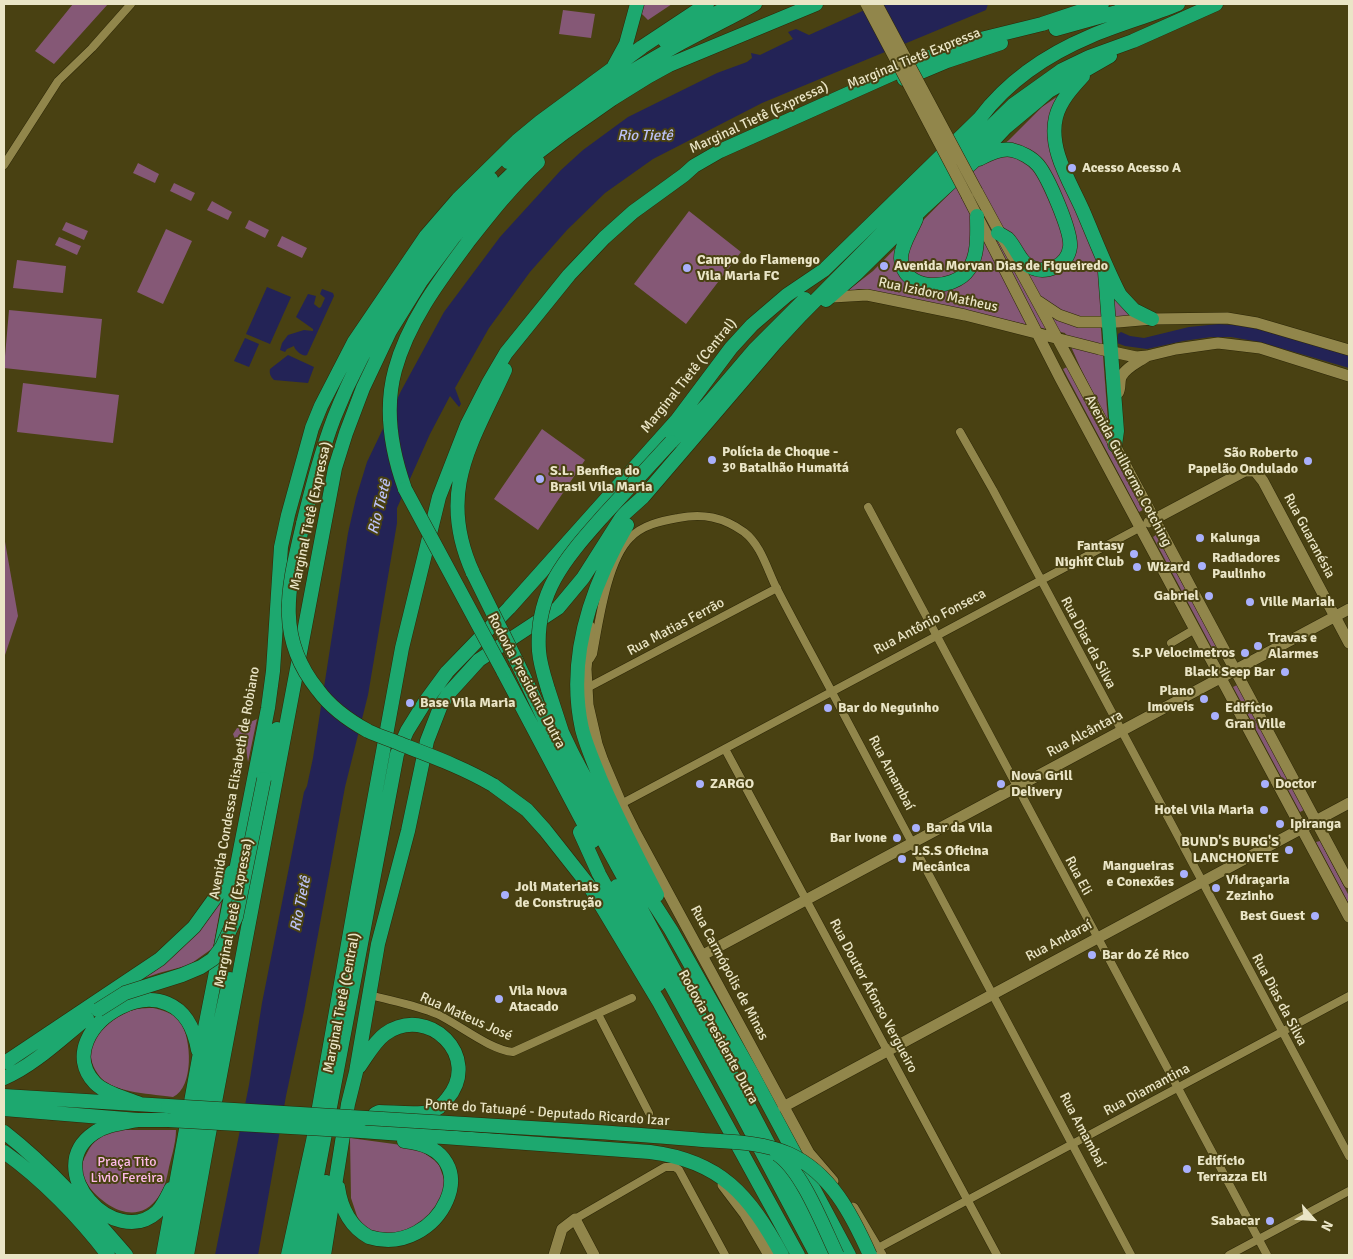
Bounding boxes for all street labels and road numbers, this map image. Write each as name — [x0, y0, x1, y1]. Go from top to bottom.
street label: Marginal Tietê Expressa — [845, 25, 983, 93]
street label: Marginal Tietê (Expressa) — [687, 78, 831, 158]
street label: Rua Izidoro Matheus — [877, 274, 999, 316]
street label: Marginal Tietê (Central) — [638, 315, 740, 437]
street label: Avenida Guilherme Cotching — [1081, 392, 1175, 550]
street label: Marginal Tietê (Expressa) — [287, 440, 335, 592]
street label: Rua Guaranésia — [1280, 491, 1338, 581]
street label: Rua Antônio Fonseca — [871, 585, 989, 659]
street label: Rua Matias Ferrão — [624, 594, 728, 660]
street label: Rua Dias da Silva — [1057, 594, 1119, 692]
street label: Rodovia Presidente Dutra — [483, 611, 569, 751]
street label: Avenida Condessa Elisabeth de Robiano — [206, 665, 264, 901]
street label: Rua Alcântara — [1044, 707, 1126, 761]
street label: Rua Amambaí — [864, 733, 918, 813]
street label: Marginal Tietê (Expressa) — [211, 837, 257, 989]
street label: Rua Eli — [1061, 854, 1095, 898]
street label: Rua Carmópolis de Minas — [686, 903, 772, 1043]
street label: Rua Doutor Afonso Vergueiro — [825, 916, 921, 1076]
street label: Rua Andaraí — [1023, 917, 1095, 965]
street label: Marginal Tietê (Central) — [320, 932, 364, 1074]
street label: Rua Dias da Silva — [1248, 951, 1310, 1049]
street label: Rodovia Presidente Dutra — [674, 967, 762, 1107]
street label: Rua Mateus José — [417, 989, 515, 1045]
street label: Rua Diamantina — [1101, 1060, 1193, 1120]
street label: Rua Amambaí — [1055, 1090, 1109, 1170]
street label: Ponte do Tatuapé - Deputado Ricardo Izar — [424, 1096, 670, 1130]

